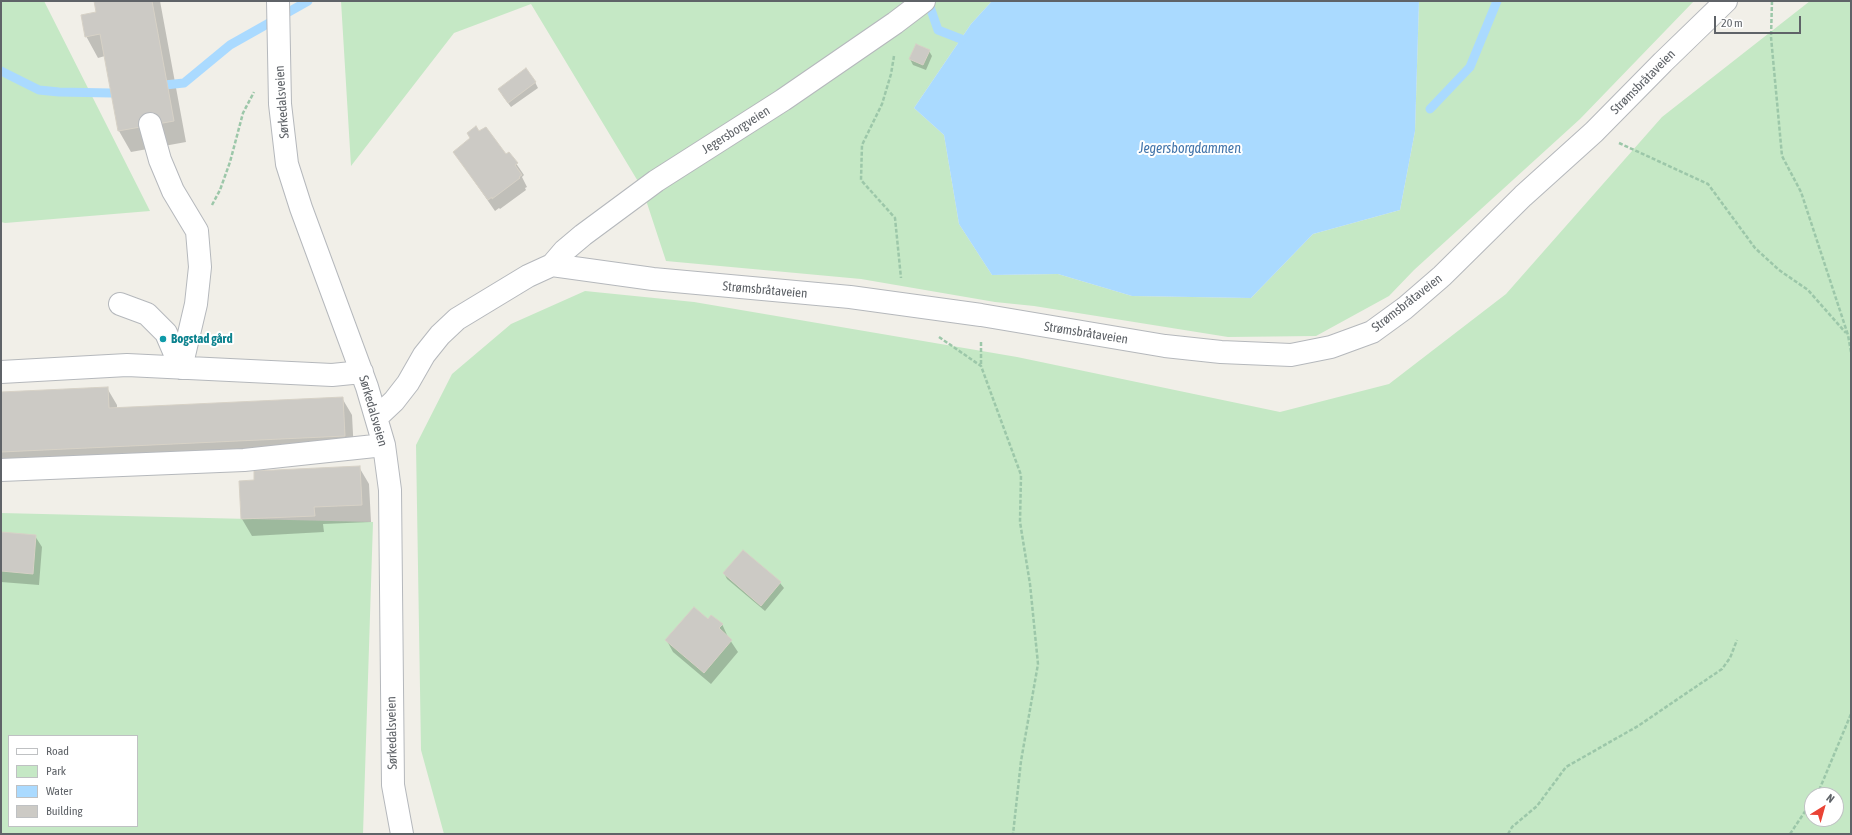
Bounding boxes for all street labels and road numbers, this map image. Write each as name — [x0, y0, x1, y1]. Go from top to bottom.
street label: Strømsbråtaveien — [1607, 46, 1679, 118]
street label: Sørkedalsveien — [272, 65, 292, 139]
street label: Jegersborgveien — [699, 103, 773, 157]
street label: Strømsbråtaveien — [1369, 271, 1445, 335]
street label: Strømsbråtaveien — [722, 279, 808, 301]
street label: Strømsbråtaveien — [1043, 319, 1129, 347]
street label: Sørkedalsveien — [355, 374, 391, 448]
street label: Sørkedalsveien — [384, 696, 400, 770]

